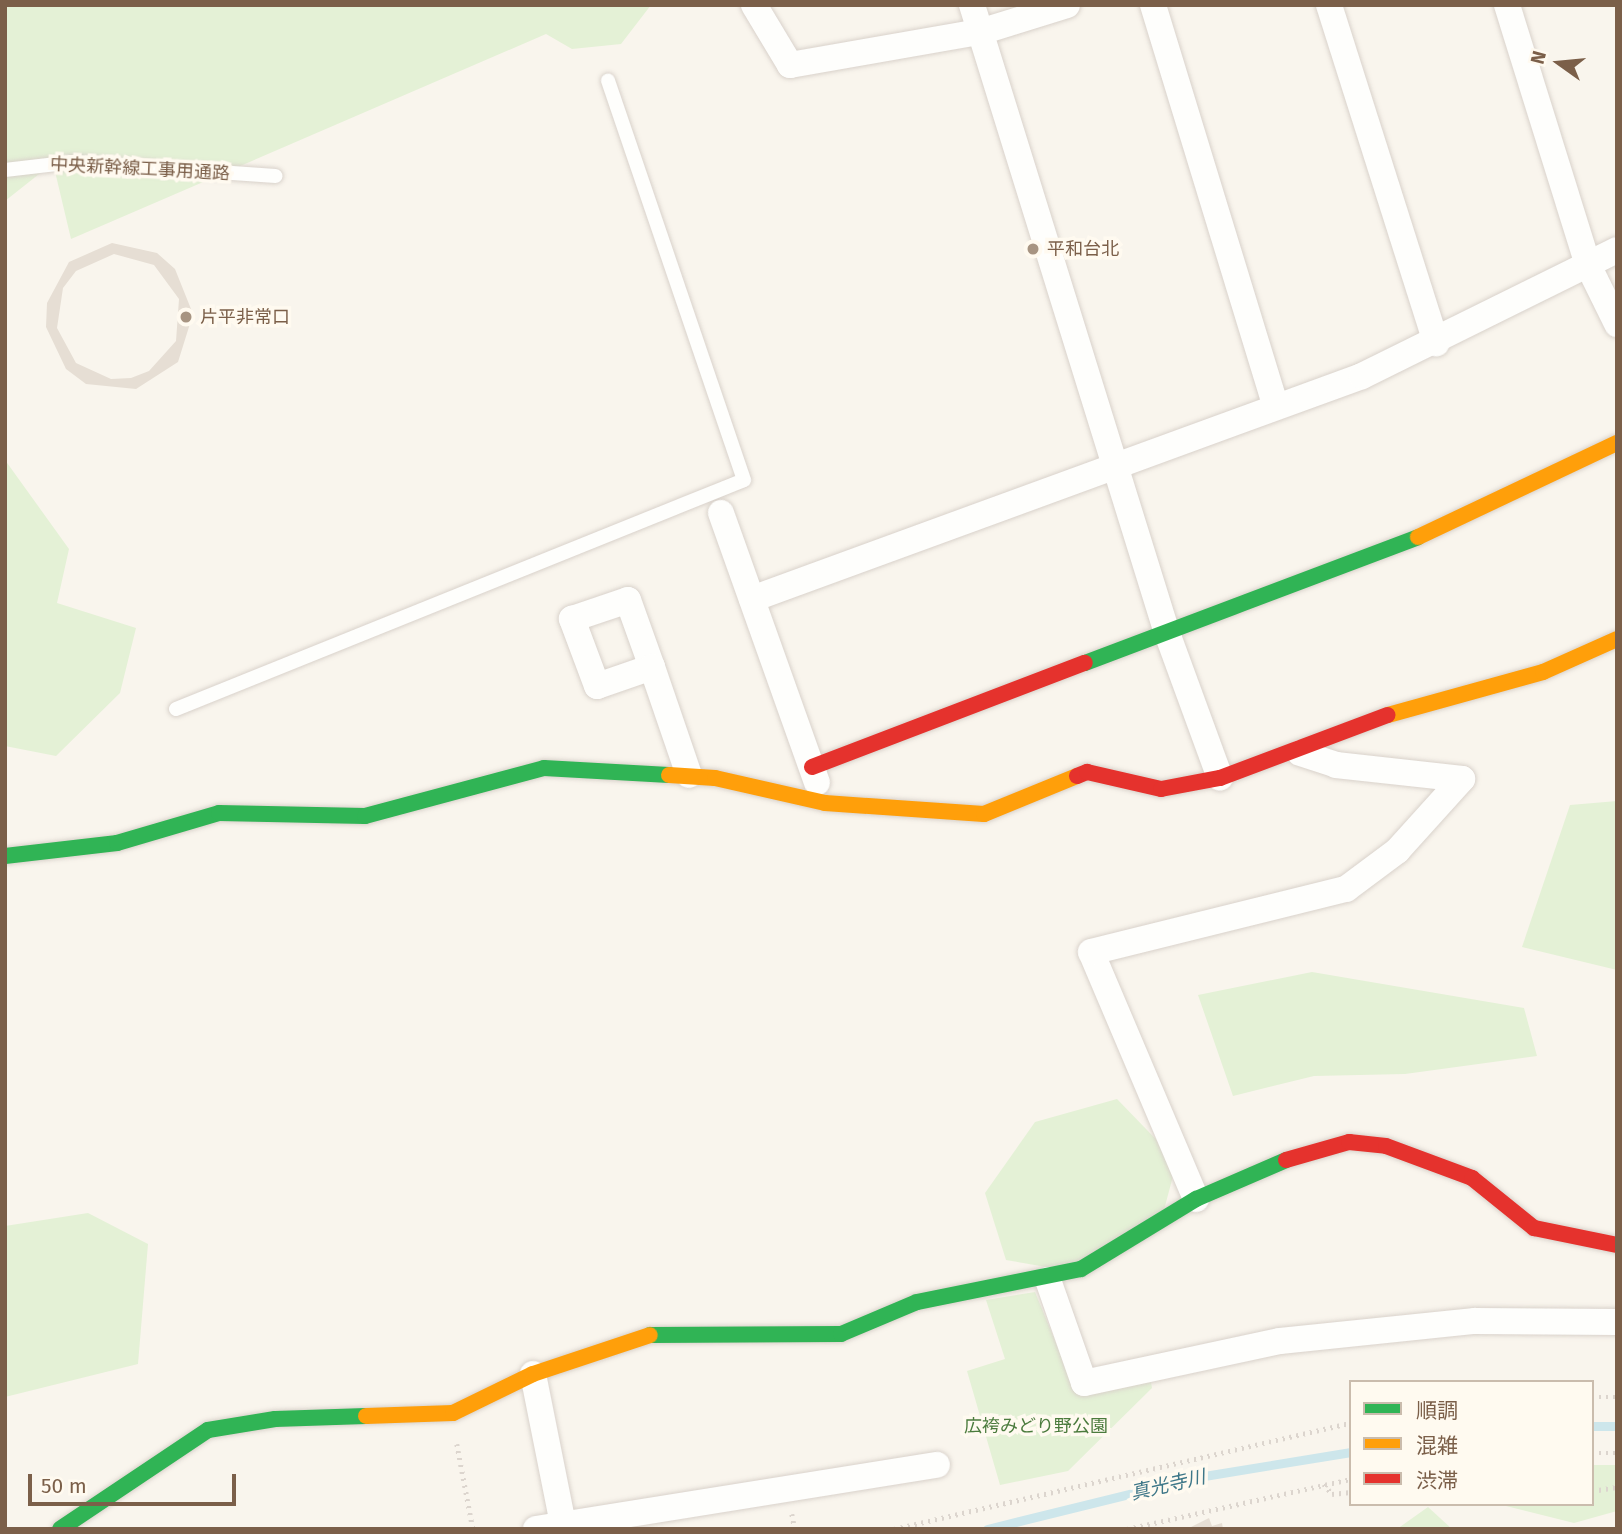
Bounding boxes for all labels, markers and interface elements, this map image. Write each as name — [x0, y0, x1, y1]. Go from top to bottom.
north arrow — [1524, 28, 1594, 98]
text: N — [1525, 48, 1551, 67]
street label: 中央新幹線工事用通路 — [50, 154, 230, 184]
place label: 平和台北 — [1047, 238, 1119, 260]
marker: 平和台北 — [1025, 241, 1041, 257]
place label: 片平非常口 — [200, 306, 290, 328]
marker: 片平非常口 — [178, 309, 194, 325]
legend — [1349, 1380, 1594, 1506]
text: 順調 — [1416, 1398, 1458, 1424]
park label: 広袴みどり野公園 — [964, 1415, 1108, 1437]
text: 混雑 — [1416, 1433, 1458, 1459]
scale bar — [32, 1460, 240, 1504]
water label: 真光寺川 — [1128, 1465, 1208, 1505]
text: 渋滞 — [1416, 1468, 1458, 1494]
text: 50 m — [41, 1473, 87, 1499]

